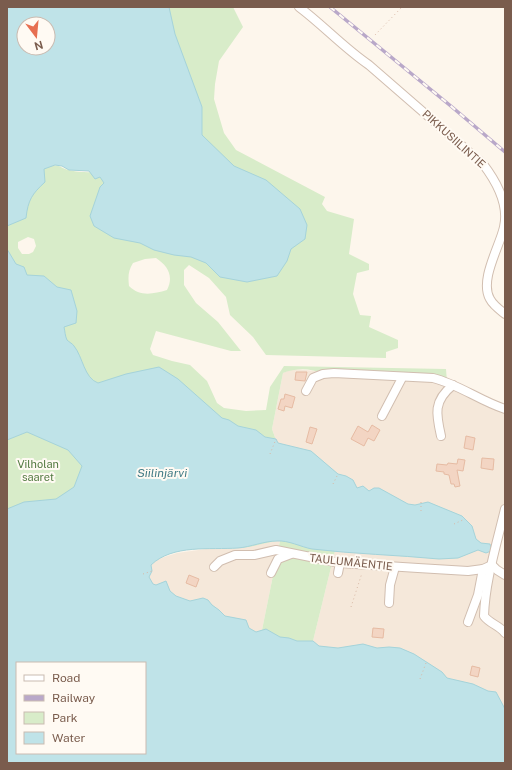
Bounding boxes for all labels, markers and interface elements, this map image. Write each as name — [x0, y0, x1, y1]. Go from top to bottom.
north arrow — [16, 16, 56, 56]
text: N — [33, 39, 45, 53]
street label: PIKKUSIILINTIE — [420, 108, 488, 170]
park label: Vilholan saaret — [17, 458, 59, 483]
water label: Siilinjärvi — [137, 466, 187, 480]
street label: TAULUMÄENTIE — [309, 551, 394, 572]
legend — [16, 662, 146, 754]
text: Road — [52, 671, 80, 685]
text: Railway — [52, 691, 96, 705]
text: Park — [52, 711, 78, 725]
text: Water — [52, 731, 86, 745]

